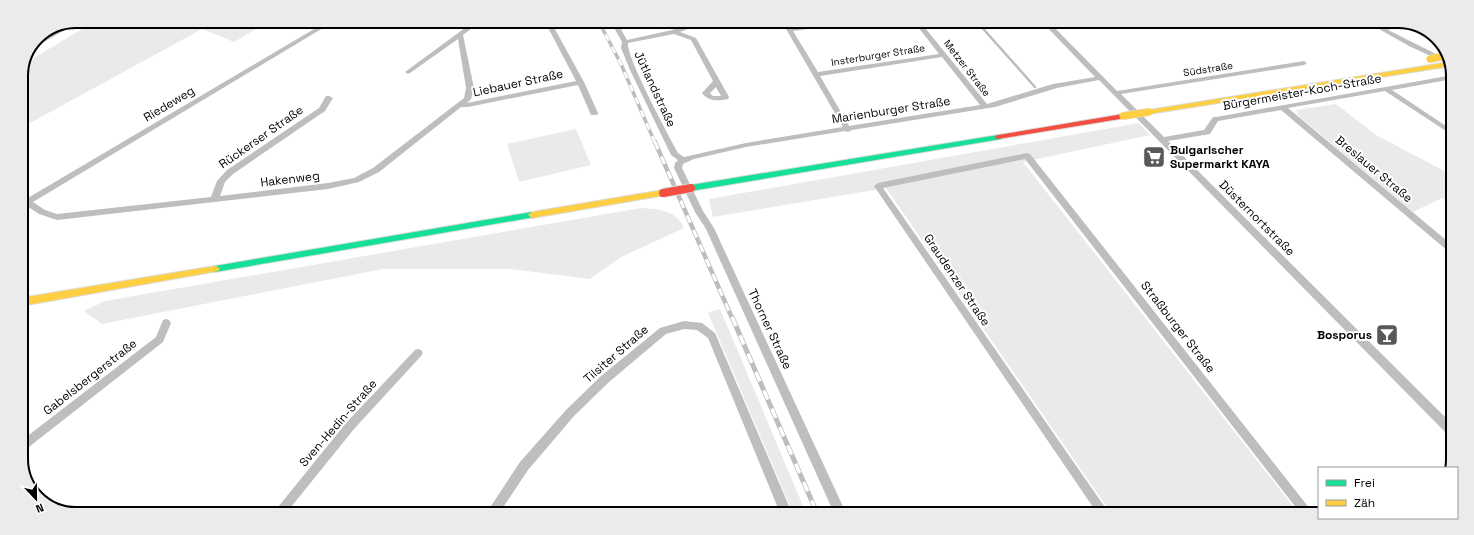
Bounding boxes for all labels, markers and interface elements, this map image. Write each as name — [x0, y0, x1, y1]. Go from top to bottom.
street label: Metzer Straße — [941, 37, 993, 99]
street label: Insterburger Straße — [830, 41, 926, 69]
street label: Jütlandstraße — [630, 48, 680, 130]
street label: Südstraße — [1182, 59, 1234, 79]
street label: Liebauer Straße — [471, 66, 565, 100]
street label: Bürgermeister-Koch-Straße — [1221, 70, 1383, 114]
street label: Riedeweg — [141, 83, 197, 125]
street label: Marienburger Straße — [831, 93, 951, 127]
street label: Rückerser Straße — [216, 102, 306, 172]
street label: Breslauer Straße — [1332, 132, 1416, 206]
place label: Bulgarischer Supermarkt KAYA — [1170, 142, 1270, 172]
supermarket icon: Bulgarischer Supermarkt KAYA — [1141, 144, 1167, 170]
street label: Hakenweg — [259, 167, 321, 191]
street label: Düsternortstraße — [1216, 177, 1298, 259]
street label: Graudenzer Straße — [920, 231, 994, 329]
street label: Straßburger Straße — [1137, 278, 1219, 376]
street label: Thorner Straße — [744, 286, 796, 372]
street label: Tilsiter Straße — [580, 321, 652, 387]
bar icon: Bosporus — [1374, 322, 1400, 348]
place label: Bosporus — [1317, 327, 1372, 343]
street label: Gabelsbergerstraße — [40, 335, 140, 419]
street label: Sven-Hedin-Straße — [296, 376, 380, 470]
legend — [1318, 467, 1458, 519]
text: Frei — [1354, 475, 1375, 491]
north arrow — [16, 479, 56, 519]
text: Zäh — [1354, 495, 1375, 511]
text: N — [34, 500, 46, 516]

